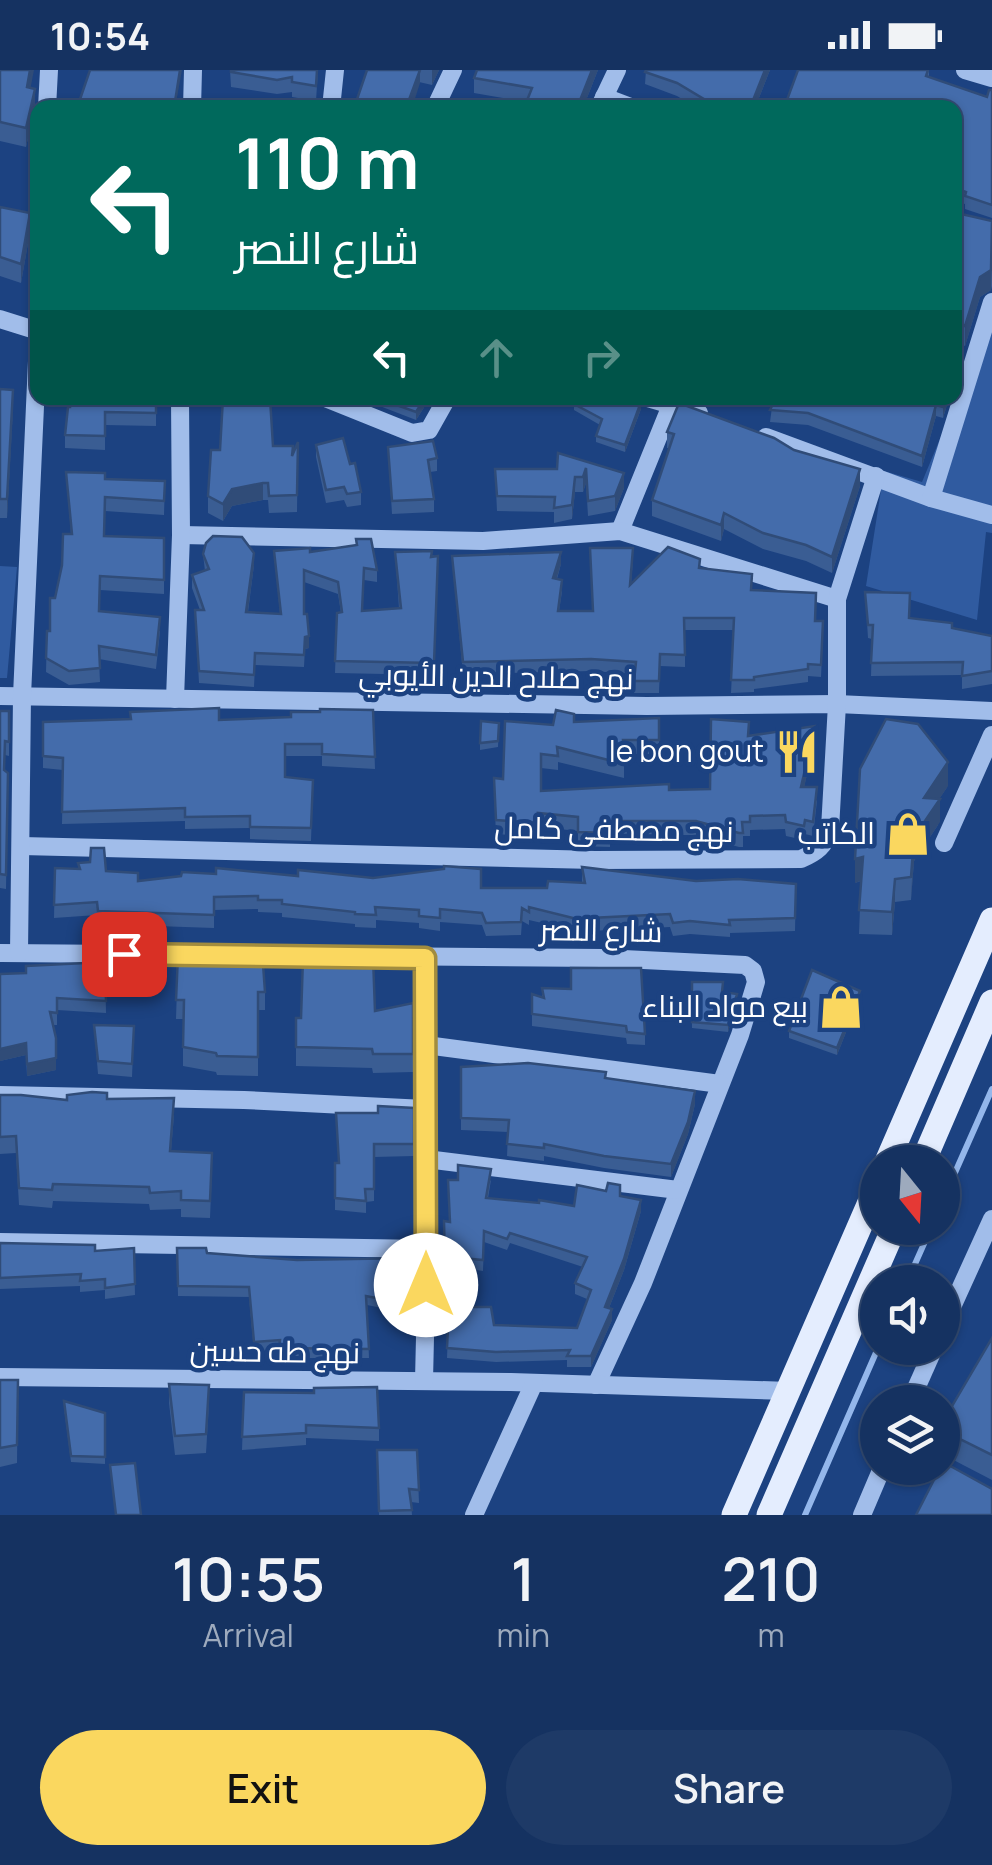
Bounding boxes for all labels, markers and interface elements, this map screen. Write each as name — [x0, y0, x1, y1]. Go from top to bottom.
text: 10:54 — [50, 9, 150, 61]
text: 110 m — [235, 114, 419, 210]
icon: left — [70, 140, 200, 270]
text: شارع النصر — [235, 216, 419, 278]
icon: left — [364, 330, 419, 385]
icon: ahead — [469, 330, 524, 385]
icon: right — [574, 330, 629, 385]
street label: نهج صلاح الدين الأيوبي — [358, 653, 634, 702]
restaurant icon: le bon gout — [773, 728, 821, 776]
place label: le bon gout — [609, 730, 764, 771]
street label: نهج مصطفى كامل — [494, 806, 734, 852]
shop icon: الكاتب — [884, 810, 932, 858]
place label: الكاتب — [798, 812, 875, 853]
street label: شارع النصر — [537, 908, 663, 952]
pin — [82, 912, 167, 997]
icon: arrive — [97, 927, 152, 982]
shop icon: بيع مواد البناء — [817, 983, 865, 1031]
place label: بيع مواد البناء — [642, 985, 808, 1027]
north arrow — [860, 1145, 960, 1245]
map controls — [860, 1145, 960, 1485]
position arrow — [374, 1233, 478, 1337]
button: sound — [860, 1265, 960, 1365]
street label: نهج طه حسين — [189, 1329, 361, 1373]
button: layers — [860, 1385, 960, 1485]
text: 10:55 — [171, 1537, 325, 1619]
text: 1 — [511, 1537, 536, 1619]
text: 210 — [721, 1537, 821, 1619]
text: Arrival — [203, 1613, 294, 1657]
text: min — [496, 1613, 550, 1657]
text: m — [757, 1613, 785, 1657]
button: Exit — [40, 1730, 486, 1845]
button: Share — [506, 1730, 952, 1845]

